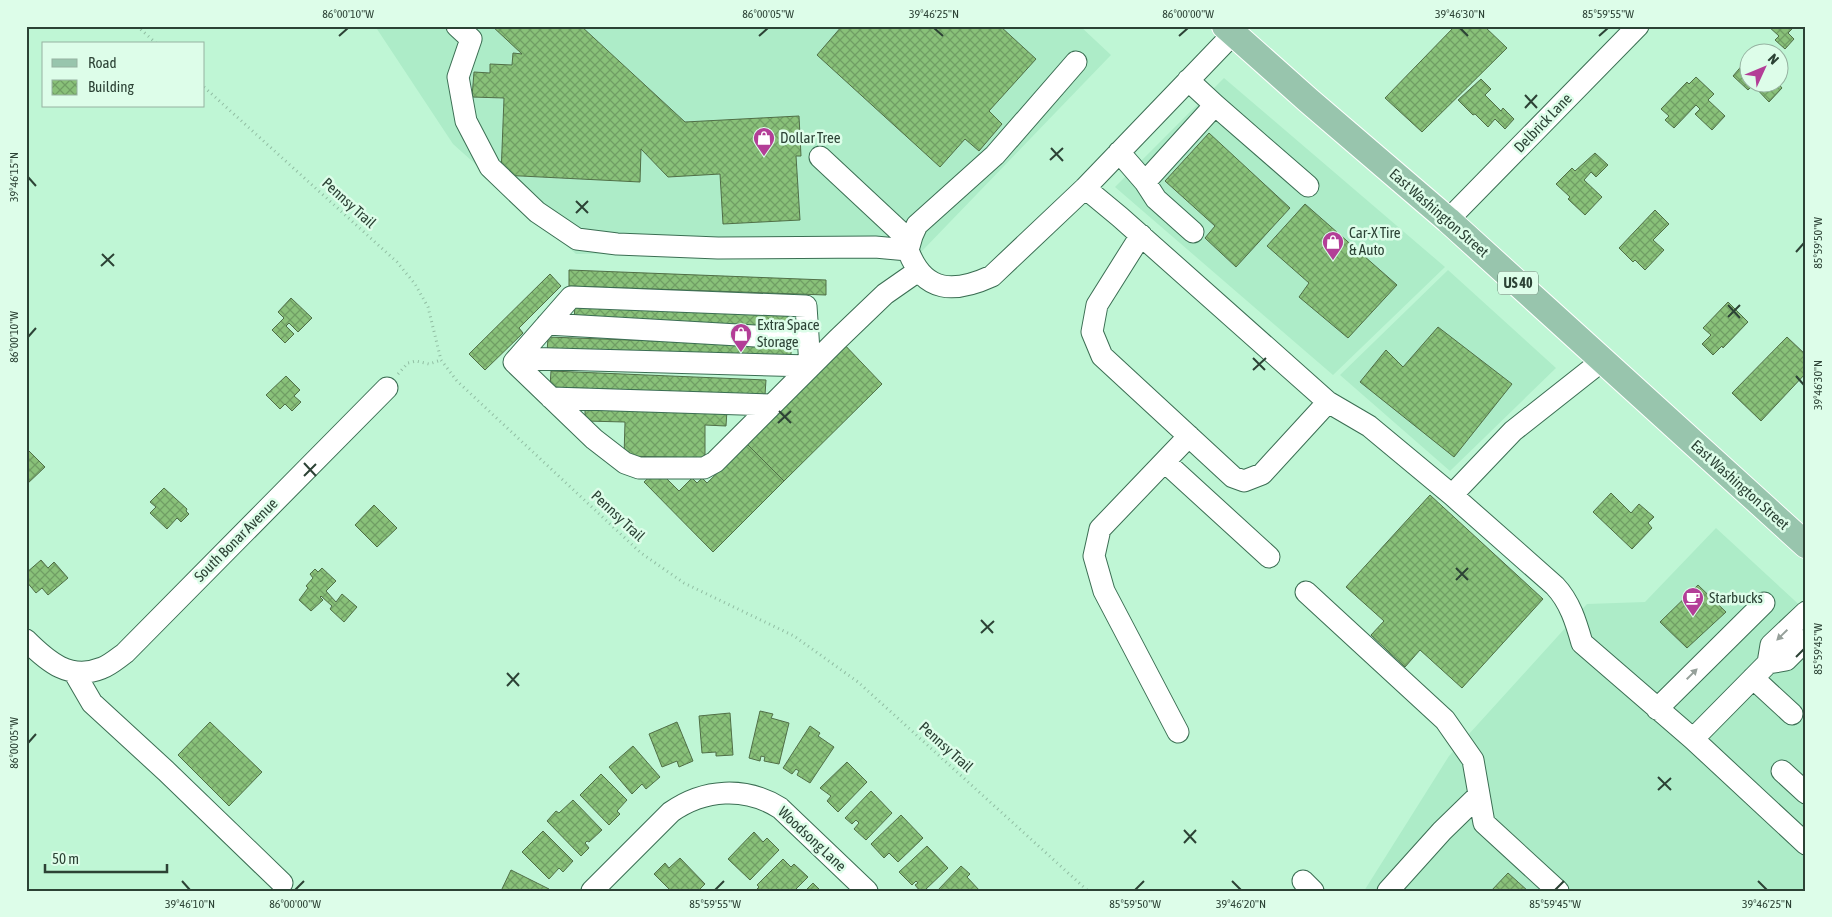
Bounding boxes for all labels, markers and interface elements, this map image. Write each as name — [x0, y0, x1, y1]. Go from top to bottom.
text: 86°00'10"W — [322, 7, 374, 21]
text: 86°00'05"W — [742, 7, 794, 21]
text: 39°46'25"N — [909, 7, 959, 21]
text: 86°00'00"W — [1162, 7, 1214, 21]
text: 39°46'30"N — [1435, 7, 1485, 21]
text: 85°59'55"W — [1582, 7, 1634, 21]
legend — [42, 42, 205, 108]
north arrow — [1740, 42, 1790, 92]
text: N — [1765, 50, 1782, 67]
text: Road — [88, 54, 117, 71]
text: Building — [88, 78, 134, 95]
street label: Delbrick Lane — [1510, 90, 1575, 156]
shop icon: Dollar Tree — [752, 126, 776, 157]
place label: Dollar Tree — [780, 129, 841, 146]
text: 39°46'15"N — [7, 152, 21, 202]
street label: East Washington Street — [1386, 165, 1492, 260]
street label: Pennsy Trail — [319, 174, 380, 231]
text: 85°59'50"W — [1811, 217, 1825, 269]
place label: Car-X Tire & Auto — [1349, 224, 1401, 258]
shop icon: Car-X Tire & Auto — [1321, 230, 1345, 261]
road number: US 40 — [1498, 272, 1538, 294]
text: 86°00'10"W — [7, 311, 21, 363]
place label: Extra Space Storage — [757, 316, 820, 350]
shop icon: Extra Space Storage — [729, 322, 753, 353]
text: 39°46'30"N — [1811, 360, 1825, 410]
street label: East Washington Street — [1688, 436, 1793, 533]
street label: Pennsy Trail — [588, 487, 648, 544]
street label: South Bonar Avenue — [191, 494, 281, 585]
cafe icon: Starbucks — [1681, 586, 1705, 617]
place label: Starbucks — [1709, 589, 1763, 606]
text: 85°59'45"W — [1811, 623, 1825, 675]
one-way arrow — [1776, 629, 1788, 641]
one-way arrow — [1686, 668, 1698, 680]
text: 86°00'05"W — [7, 717, 21, 769]
street label: Pennsy Trail — [916, 718, 977, 775]
street label: Woodsong Lane — [775, 803, 850, 875]
scale bar — [45, 842, 168, 874]
text: 50 m — [52, 850, 79, 867]
text: 39°46'10"N — [165, 897, 215, 911]
text: 86°00'00"W — [269, 897, 321, 911]
text: 85°59'55"W — [689, 897, 741, 911]
text: 85°59'50"W — [1109, 897, 1161, 911]
text: 39°46'20"N — [1216, 897, 1266, 911]
text: 85°59'45"W — [1529, 897, 1581, 911]
text: 39°46'25"N — [1742, 897, 1792, 911]

